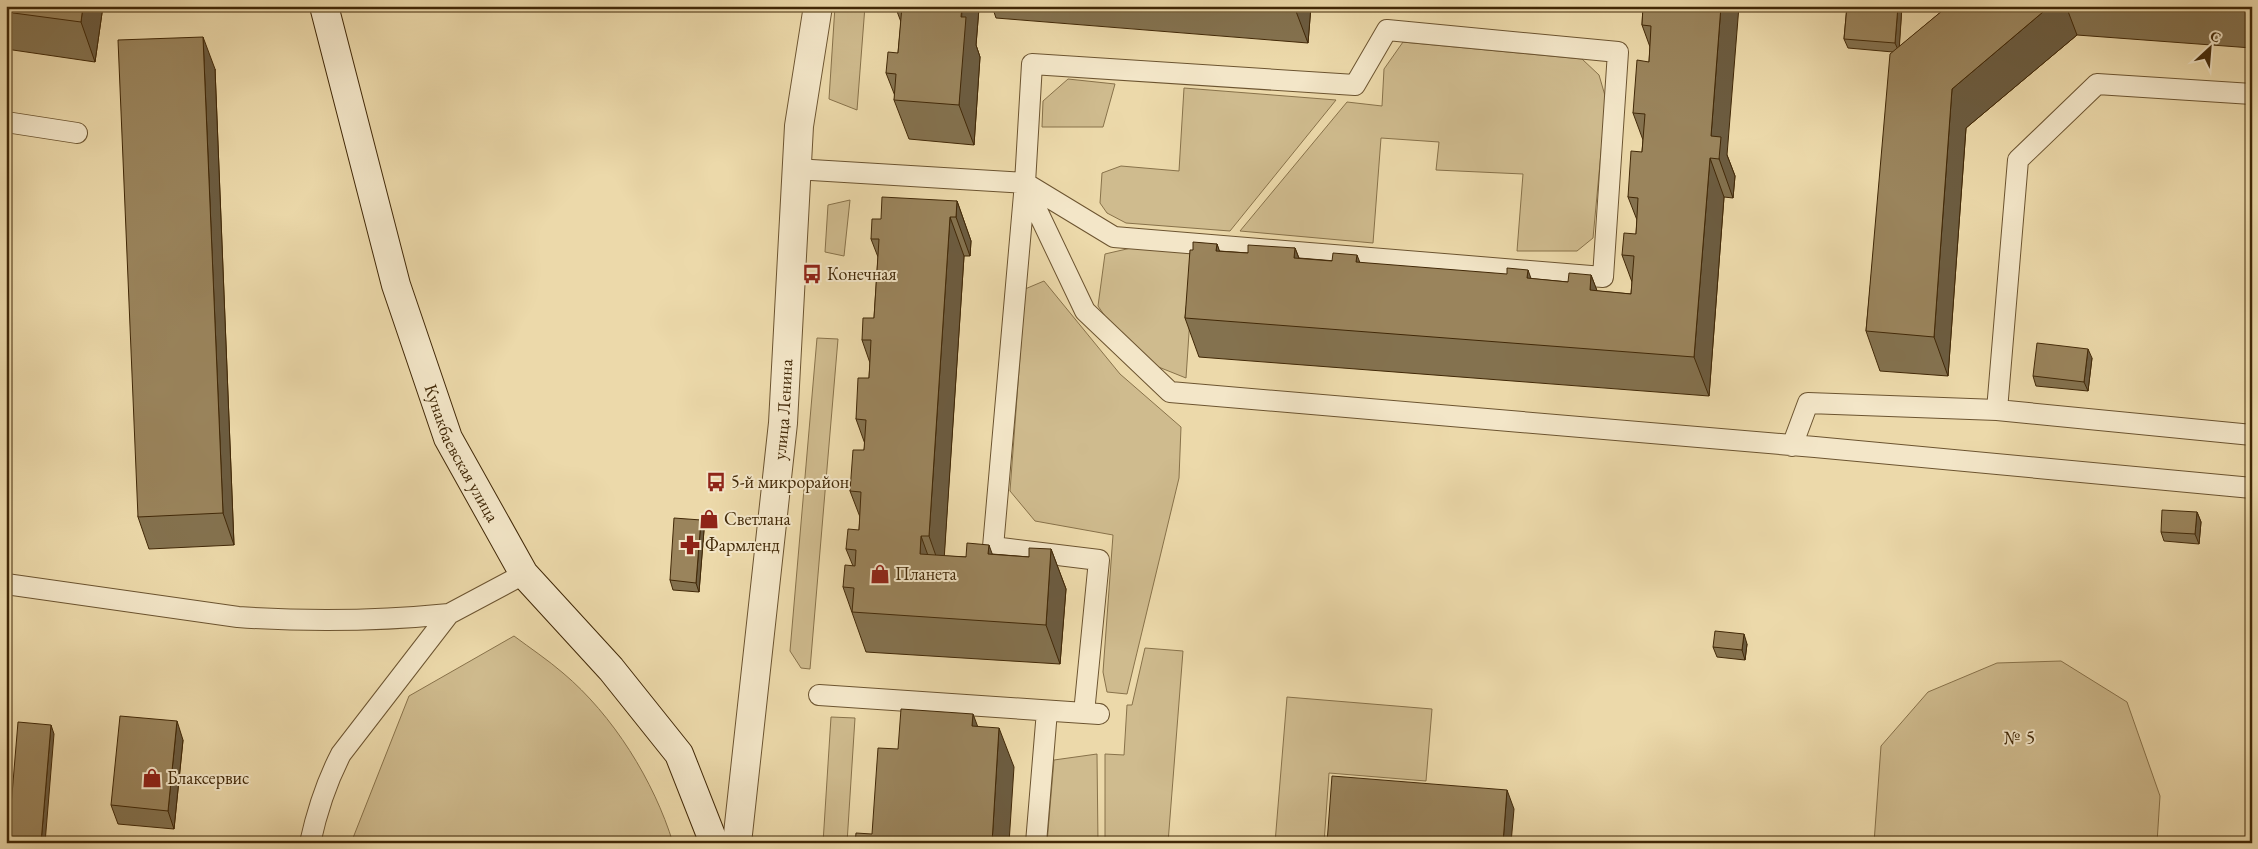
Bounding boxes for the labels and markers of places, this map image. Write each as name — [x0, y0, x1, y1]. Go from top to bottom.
place label: Конечная — [827, 262, 897, 285]
bus stop icon: Конечная — [801, 263, 823, 285]
place label: 5-й микрорайон — [731, 470, 849, 493]
bus stop icon: 5-й микрорайон — [705, 471, 727, 493]
place label: Светлана — [724, 507, 792, 530]
shop icon: Светлана — [698, 508, 720, 530]
place label: Фармленд — [705, 533, 780, 556]
pharmacy icon: Фармленд — [679, 534, 701, 556]
place label: Планета — [895, 562, 958, 585]
shop icon: Планета — [869, 563, 891, 585]
place label: Блаксервис — [167, 766, 249, 789]
shop icon: Блаксервис — [141, 767, 163, 789]

